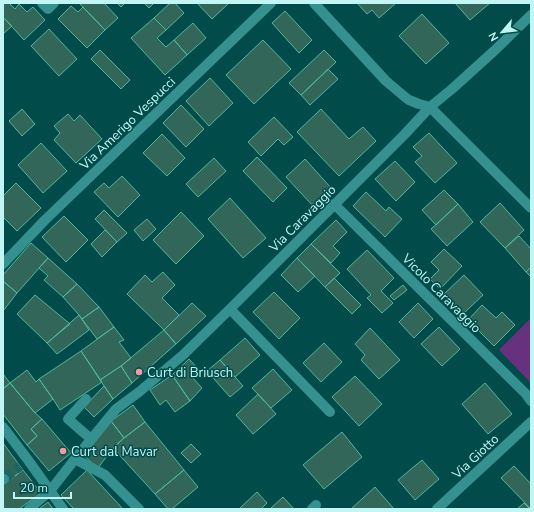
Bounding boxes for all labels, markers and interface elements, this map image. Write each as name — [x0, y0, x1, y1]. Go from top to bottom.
north arrow — [482, 12, 522, 52]
text: N — [485, 29, 502, 44]
street label: Via Amerigo Vespucci — [75, 73, 180, 175]
street label: Via Caravaggio — [265, 181, 340, 257]
street label: Vicolo Caravaggio — [397, 249, 485, 337]
place label: Curt di Briusch — [147, 364, 233, 382]
marker: Curt di Briusch — [134, 367, 144, 377]
street label: Via Giotto — [448, 430, 503, 484]
place label: Curt dal Mavar — [71, 443, 158, 461]
marker: Curt dal Mavar — [58, 446, 68, 456]
scale bar — [14, 474, 71, 500]
text: 20 m — [20, 480, 48, 496]

